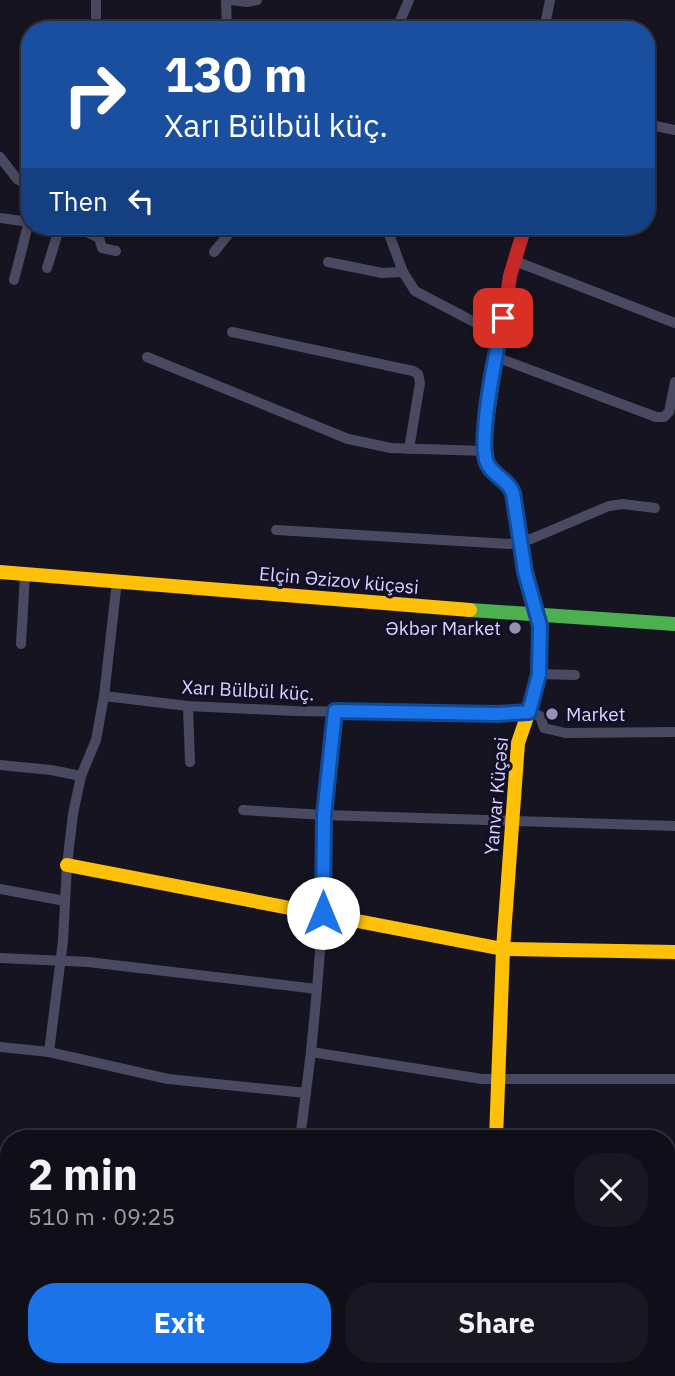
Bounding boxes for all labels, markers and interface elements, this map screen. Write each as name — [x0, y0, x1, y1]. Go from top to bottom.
text: 130 m — [164, 42, 308, 105]
icon: right — [49, 49, 140, 140]
text: Xarı Bülbül küç. — [164, 104, 388, 146]
icon: left — [122, 182, 160, 220]
text: Then — [49, 184, 108, 218]
pin — [473, 288, 533, 348]
icon: arrive — [484, 299, 522, 337]
street label: Elçin Əzizov küçəsi — [258, 561, 420, 599]
place label: Əkbər Market — [385, 616, 501, 640]
marker: Əkbər Market — [507, 620, 523, 636]
street label: Xarı Bülbül küç. — [181, 675, 315, 705]
place label: Market — [566, 702, 625, 726]
marker: Market — [544, 706, 560, 722]
street label: Yanvar Küçəsi — [479, 736, 513, 856]
position arrow — [286, 876, 360, 950]
text: 2 min — [28, 1147, 138, 1202]
button: close — [574, 1153, 648, 1227]
text: 510 m · 09:25 — [28, 1201, 175, 1231]
button: Exit — [28, 1283, 331, 1363]
button: Share — [345, 1283, 648, 1363]

